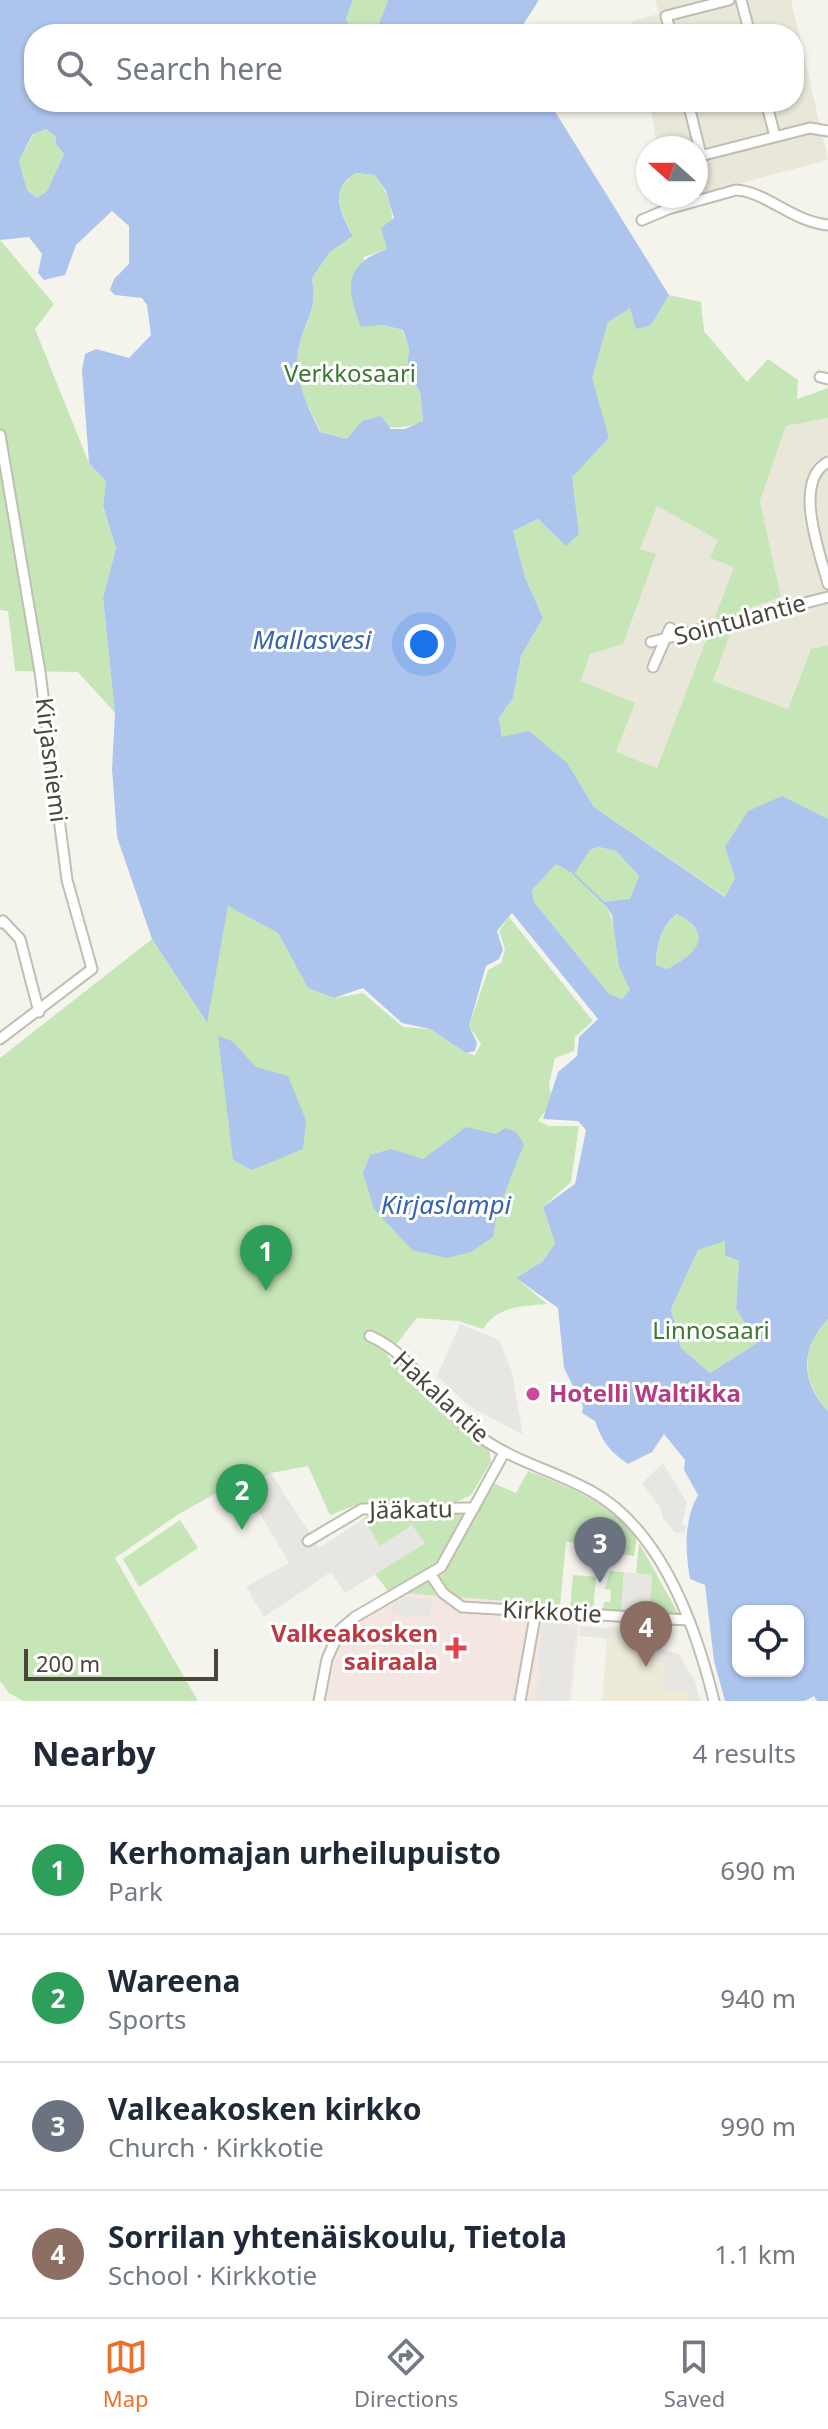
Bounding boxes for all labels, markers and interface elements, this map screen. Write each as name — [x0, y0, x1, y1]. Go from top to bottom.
search box — [24, 24, 804, 112]
icon: search — [52, 46, 96, 90]
text: Search here — [116, 48, 283, 89]
north arrow — [636, 136, 708, 208]
park label: Verkkosaari — [284, 356, 416, 389]
street label: Sointulantie — [670, 585, 809, 652]
water label: Mallasvesi — [252, 621, 373, 657]
your location — [404, 624, 444, 664]
street label: Kirjasniemi — [28, 696, 77, 824]
water label: Kirjaslampi — [381, 1186, 512, 1222]
pin: 1 — [240, 1225, 292, 1291]
park label: Linnosaari — [652, 1313, 770, 1346]
street label: Hakalantie — [387, 1343, 497, 1449]
place label: Hotelli Waltikka — [549, 1376, 741, 1409]
marker: Hotelli Waltikka — [524, 1385, 542, 1403]
pin: 2 — [216, 1464, 268, 1530]
street label: Jääkatu — [367, 1491, 453, 1526]
pin: 3 — [574, 1517, 626, 1583]
street label: Kirkkotie — [502, 1591, 603, 1630]
pin: 4 — [620, 1601, 672, 1667]
map controls — [732, 1605, 804, 1677]
button: locate — [732, 1605, 804, 1677]
place label: Valkeakosken sairaala — [271, 1616, 438, 1677]
marker: Valkeakosken sairaala — [445, 1637, 467, 1659]
scale bar — [24, 1645, 218, 1681]
text: 200 m — [36, 1648, 100, 1678]
text: Nearby — [32, 1730, 156, 1776]
text: 4 results — [692, 1735, 796, 1771]
text: Kerhomajan urheilupuisto — [108, 1832, 501, 1873]
text: 1 — [51, 1852, 65, 1888]
text: 690 m — [720, 1852, 796, 1888]
text: Park — [108, 1873, 163, 1909]
text: Wareena — [108, 1960, 240, 2001]
text: 2 — [51, 1980, 65, 2016]
text: 940 m — [720, 1980, 796, 2016]
text: Sports — [108, 2001, 187, 2037]
text: Valkeakosken kirkko — [108, 2088, 421, 2129]
text: 3 — [51, 2108, 65, 2144]
text: 990 m — [720, 2108, 796, 2144]
text: Church · Kirkkotie — [108, 2129, 324, 2165]
text: Sorrilan yhtenäiskoulu, Tietola — [108, 2216, 567, 2257]
text: 4 — [51, 2236, 65, 2272]
text: 1.1 km — [714, 2236, 796, 2272]
text: School · Kirkkotie — [108, 2257, 317, 2293]
tab: Map — [103, 2335, 149, 2413]
tab: Directions — [354, 2335, 458, 2413]
tab: Saved — [664, 2335, 725, 2413]

